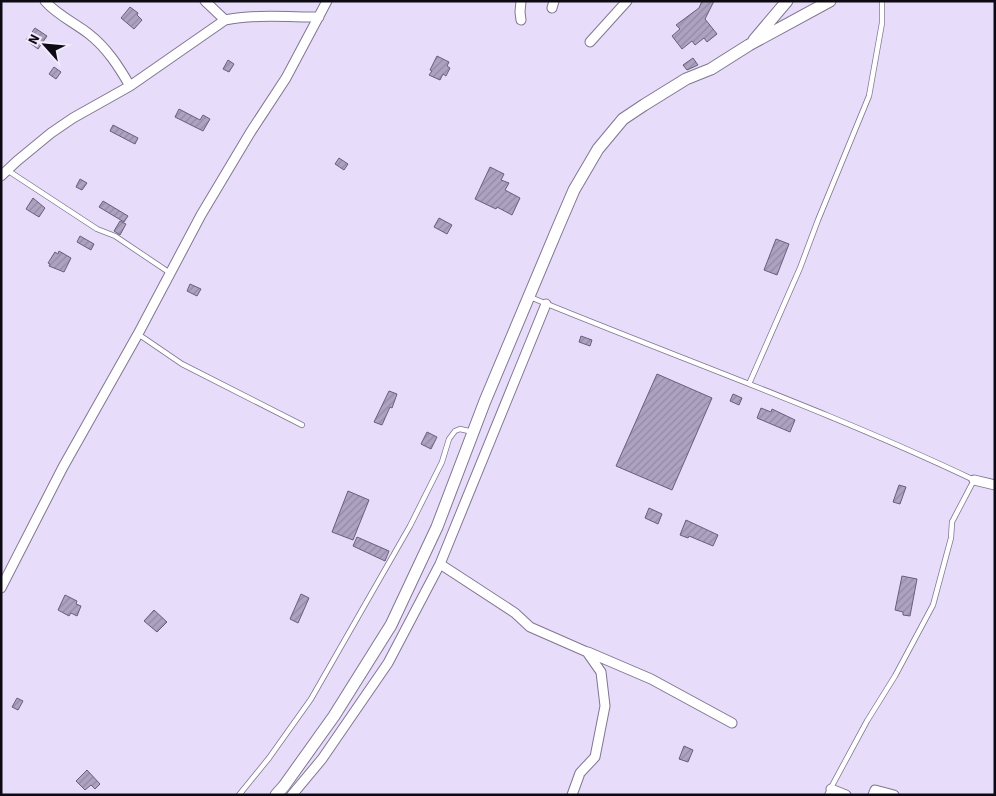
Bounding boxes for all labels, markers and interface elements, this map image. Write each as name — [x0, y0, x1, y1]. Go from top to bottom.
north arrow — [20, 20, 70, 70]
text: N — [23, 31, 45, 48]

